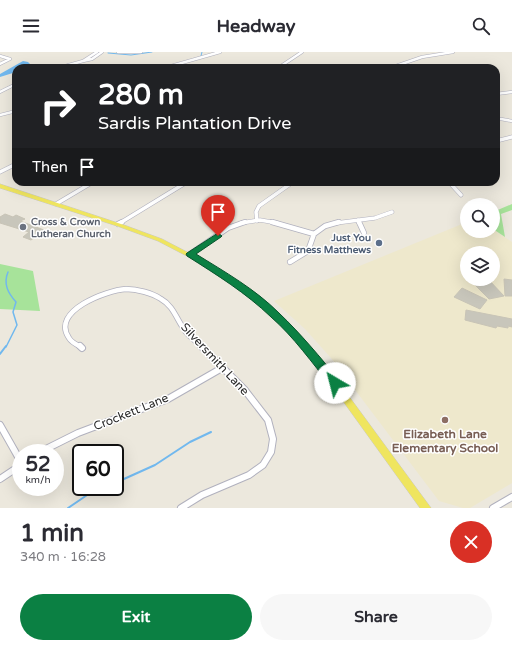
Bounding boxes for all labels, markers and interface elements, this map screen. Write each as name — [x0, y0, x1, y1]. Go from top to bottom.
icon: menu — [20, 15, 42, 37]
text: Headway — [217, 15, 295, 37]
icon: search — [470, 15, 492, 37]
text: 280 m — [98, 78, 184, 112]
icon: right — [32, 80, 84, 132]
text: Sardis Plantation Drive — [98, 112, 291, 134]
icon: arrive — [76, 156, 98, 178]
text: Then — [32, 158, 68, 176]
pin — [201, 195, 235, 236]
map controls — [460, 198, 500, 286]
button: search — [460, 198, 500, 238]
icon: arrive — [207, 201, 229, 223]
place label: Cross & Crown Lutheran Church — [31, 216, 111, 240]
marker: Cross & Crown Lutheran Church — [18, 222, 28, 232]
place label: Just You Fitness Matthews — [288, 232, 371, 256]
marker: Just You Fitness Matthews — [374, 238, 384, 248]
button: layers — [460, 246, 500, 286]
street label: Silversmith Lane — [178, 320, 252, 398]
position arrow — [314, 362, 356, 404]
street label: Crockett Lane — [91, 391, 171, 433]
marker: Elizabeth Lane Elementary School — [440, 415, 450, 425]
place label: Elizabeth Lane Elementary School — [392, 427, 498, 456]
speed limit sign: 60 — [72, 444, 124, 496]
text: 52 — [25, 453, 51, 477]
text: km/h — [25, 474, 51, 486]
text: 1 min — [20, 519, 84, 548]
button: close — [450, 521, 492, 563]
text: 340 m · 16:28 — [20, 549, 106, 565]
button: Exit — [20, 594, 252, 640]
button: Share — [260, 594, 492, 640]

